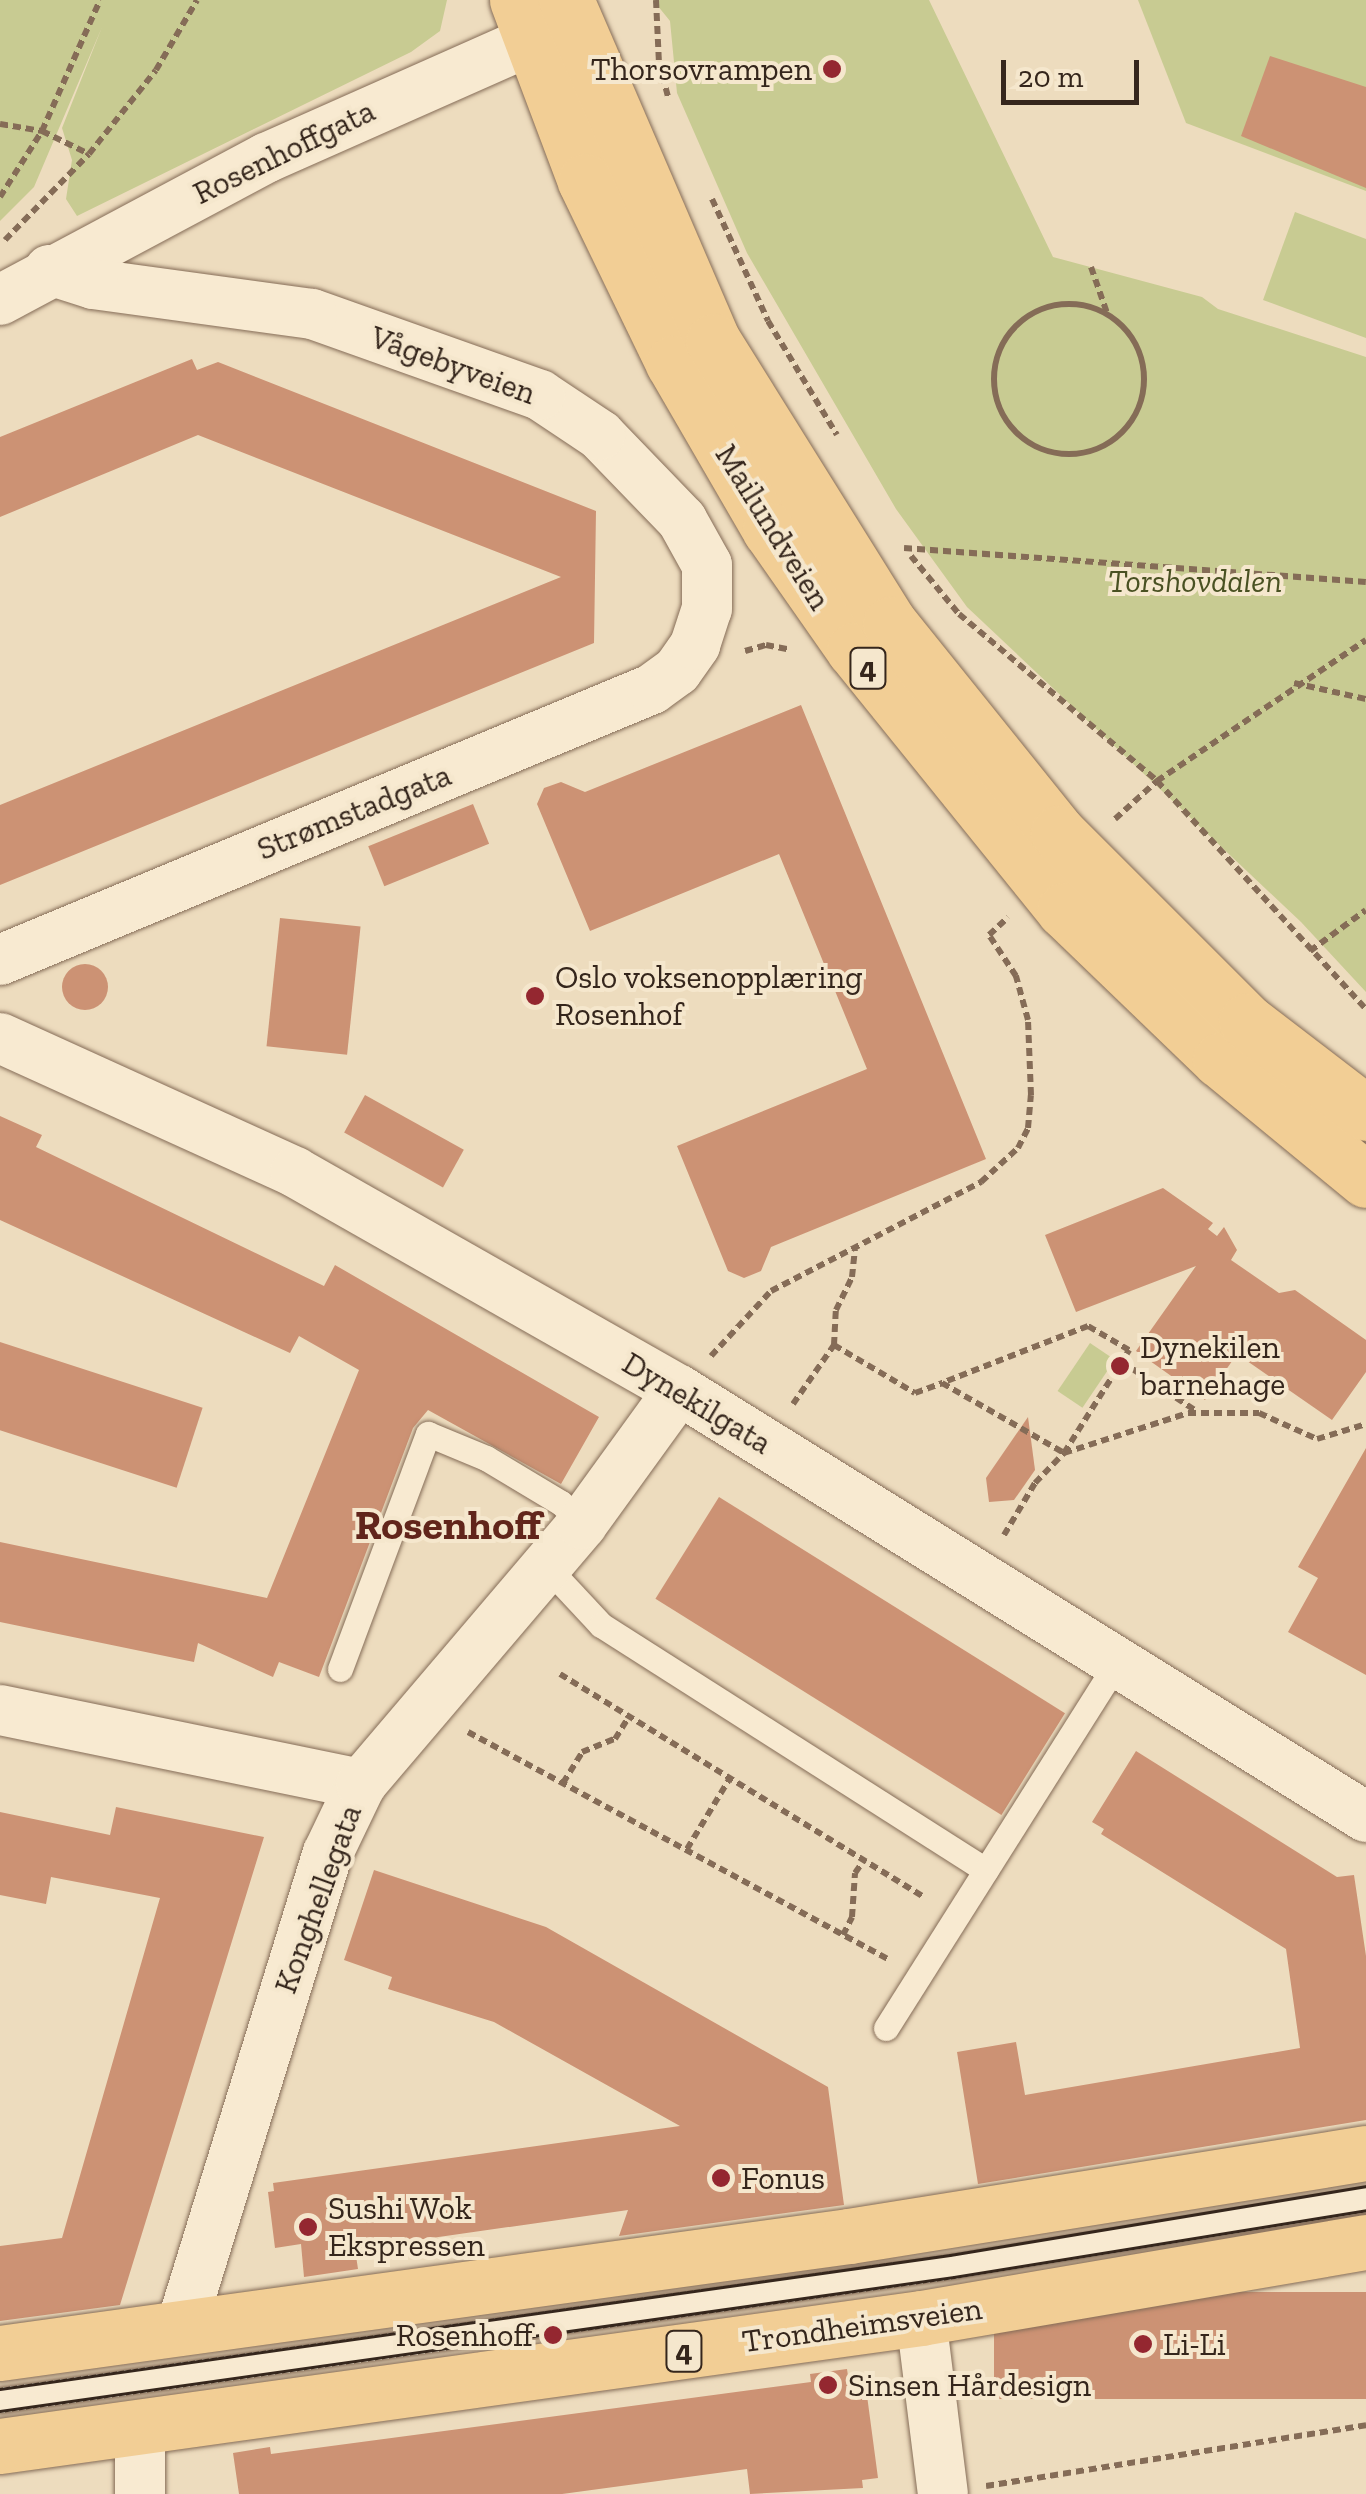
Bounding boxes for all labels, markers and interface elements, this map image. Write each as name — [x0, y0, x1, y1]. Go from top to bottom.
scale bar — [1006, 40, 1144, 102]
place label: Thorsovrampen — [591, 50, 812, 88]
marker: Thorsovrampen — [821, 58, 843, 80]
text: 20 m — [1018, 59, 1083, 95]
street label: Rosenhoffgata — [187, 92, 381, 212]
street label: Vågebyveien — [365, 317, 541, 413]
street label: Mailundveien — [707, 437, 839, 617]
park label: Torshovdalen — [1108, 562, 1282, 600]
road number: 4 — [848, 643, 888, 693]
street label: Strømstadgata — [251, 756, 457, 868]
place label: Oslo voksenopplæring Rosenhof — [555, 959, 863, 1034]
marker: Oslo voksenopplæring Rosenhof — [524, 985, 546, 1007]
place label: Dynekilen barnehage — [1140, 1329, 1285, 1404]
street label: Dynekilgata — [616, 1344, 778, 1462]
marker: Dynekilen barnehage — [1109, 1355, 1131, 1377]
district label: Rosenhoff — [355, 1500, 541, 1550]
street label: Konghellegata — [266, 1800, 370, 1998]
place label: Fonus — [741, 2159, 825, 2197]
marker: Fonus — [710, 2167, 732, 2189]
place label: Sushi Wok Ekspressen — [328, 2190, 485, 2265]
marker: Sushi Wok Ekspressen — [297, 2216, 319, 2238]
street label: Trondheimsveien — [740, 2289, 984, 2361]
place label: Rosenhoff — [396, 2316, 533, 2354]
marker: Rosenhoff — [542, 2324, 564, 2346]
place label: Li-Li — [1163, 2325, 1226, 2363]
road number: 4 — [664, 2326, 704, 2376]
marker: Li-Li — [1132, 2333, 1154, 2355]
place label: Sinsen Hårdesign — [848, 2366, 1091, 2404]
marker: Sinsen Hårdesign — [817, 2374, 839, 2396]

